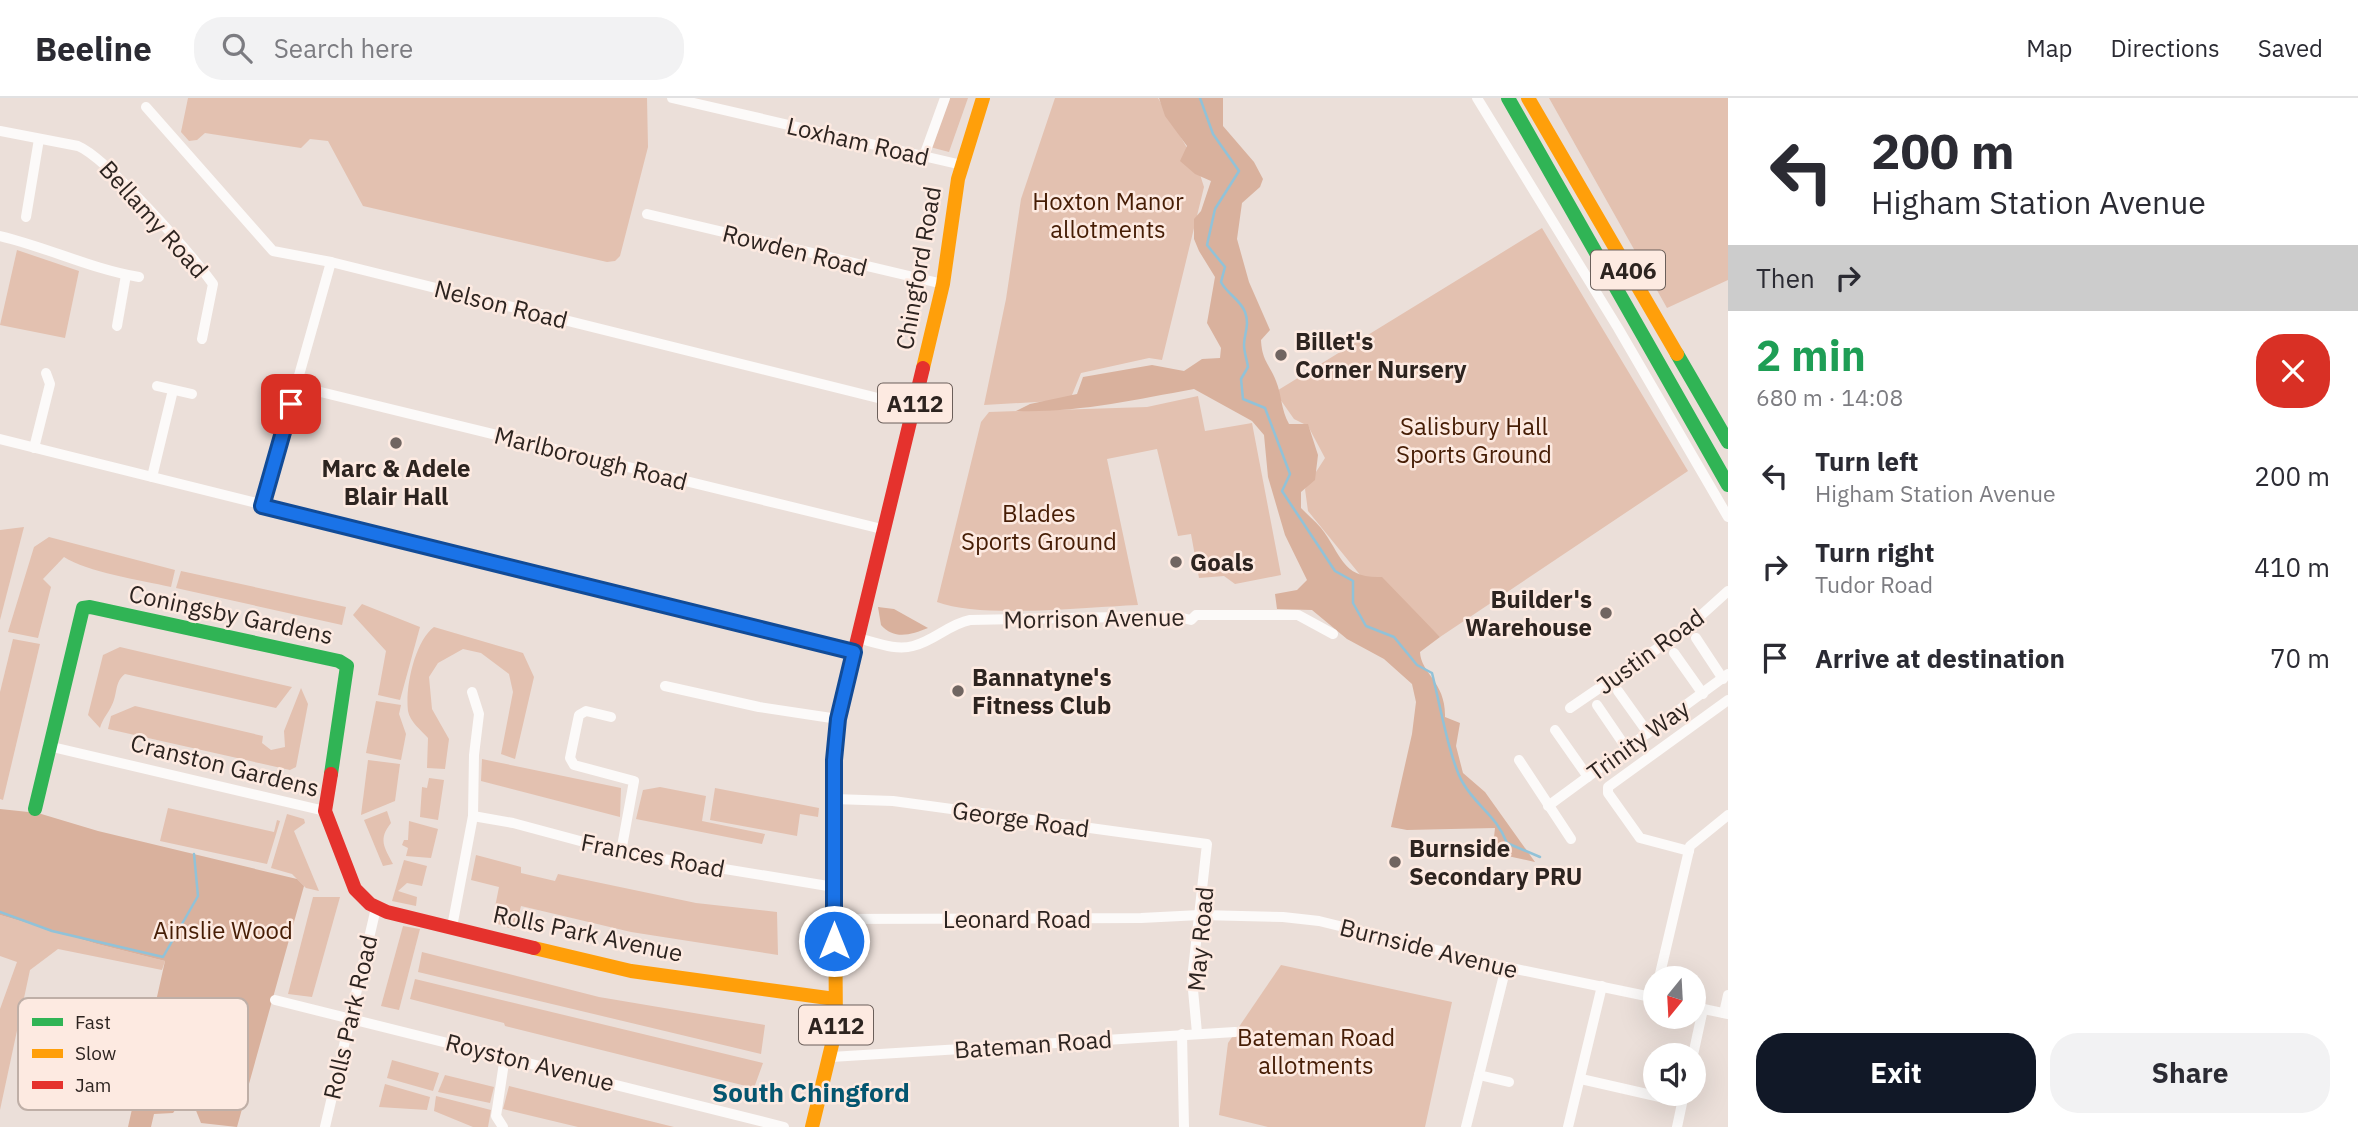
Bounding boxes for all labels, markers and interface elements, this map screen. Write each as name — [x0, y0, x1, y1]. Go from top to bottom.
search box — [194, 17, 684, 80]
text: Beeline — [35, 27, 152, 70]
icon: search — [218, 29, 256, 67]
text: Search here — [274, 31, 413, 65]
text: Map — [2026, 32, 2072, 64]
text: Directions — [2110, 32, 2220, 64]
text: Saved — [2258, 32, 2323, 64]
street label: Loxham Road — [784, 109, 932, 173]
text: 200 m — [1871, 119, 2015, 182]
icon: left — [1756, 126, 1847, 217]
street label: Bellamy Road — [93, 153, 215, 285]
text: Higham Station Avenue — [1871, 181, 2206, 223]
street label: Chingford Road — [888, 184, 948, 352]
park label: Hoxton Manor allotments — [1032, 185, 1184, 245]
street label: Rowden Road — [719, 217, 871, 283]
road number: A406 — [1591, 251, 1665, 290]
icon: right — [1829, 259, 1867, 297]
text: Then — [1756, 261, 1815, 295]
street label: Nelson Road — [431, 272, 571, 336]
place label: Billet's Corner Nursery — [1295, 325, 1467, 385]
text: 2 min — [1756, 328, 1866, 383]
button: close — [2256, 334, 2330, 408]
marker: Billet's Corner Nursery — [1273, 347, 1289, 363]
pin — [261, 374, 321, 434]
text: 680 m · 14:08 — [1756, 382, 1903, 412]
road number: A112 — [878, 384, 952, 422]
icon: arrive — [272, 385, 310, 423]
park label: Salisbury Hall Sports Ground — [1396, 410, 1552, 470]
street label: Marlborough Road — [491, 419, 691, 497]
marker: Marc & Adele Blair Hall — [388, 435, 404, 451]
text: Turn left — [1815, 444, 1918, 478]
place label: Marc & Adele Blair Hall — [321, 452, 471, 512]
icon: left — [1756, 457, 1794, 495]
text: 200 m — [2254, 459, 2330, 493]
text: Higham Station Avenue — [1815, 478, 2056, 508]
park label: Blades Sports Ground — [961, 497, 1117, 557]
text: Turn right — [1815, 535, 1934, 569]
place label: Goals — [1190, 546, 1254, 578]
icon: right — [1756, 548, 1794, 586]
text: 410 m — [2254, 550, 2330, 584]
marker: Goals — [1168, 554, 1184, 570]
text: Tudor Road — [1815, 569, 1933, 599]
street label: Coningsby Gardens — [126, 577, 336, 651]
place label: Builder's Warehouse — [1465, 583, 1592, 643]
street label: Morrison Avenue — [1003, 600, 1185, 636]
street label: Justin Road — [1590, 601, 1710, 701]
marker: Builder's Warehouse — [1598, 605, 1614, 621]
icon: arrive — [1756, 639, 1794, 677]
text: Arrive at destination — [1815, 641, 2065, 675]
text: 70 m — [2270, 641, 2330, 675]
place label: Bannatyne's Fitness Club — [972, 661, 1112, 721]
marker: Bannatyne's Fitness Club — [950, 683, 966, 699]
street label: Trinity Way — [1580, 692, 1696, 788]
street label: Cranston Gardens — [127, 726, 323, 804]
street label: George Road — [950, 794, 1092, 844]
street label: Frances Road — [578, 825, 728, 885]
place label: Burnside Secondary PRU — [1409, 832, 1582, 892]
marker: Burnside Secondary PRU — [1387, 854, 1403, 870]
street label: May Road — [1179, 885, 1221, 993]
street label: Rolls Park Avenue — [490, 897, 686, 969]
street label: Leonard Road — [943, 903, 1091, 935]
position arrow — [797, 904, 871, 978]
street label: Burnside Avenue — [1337, 910, 1521, 986]
park label: Ainslie Wood — [153, 914, 293, 946]
street label: Rolls Park Road — [315, 931, 385, 1103]
north arrow — [1643, 966, 1706, 1029]
map controls — [1643, 966, 1706, 1106]
legend — [18, 998, 248, 1110]
road number: A112 — [799, 1006, 873, 1044]
text: Fast — [75, 1010, 111, 1034]
park label: Bateman Road allotments — [1237, 1021, 1395, 1081]
street label: Bateman Road — [953, 1023, 1113, 1065]
street label: Royston Avenue — [442, 1026, 618, 1098]
button: Exit — [1756, 1033, 2036, 1113]
button: Share — [2050, 1033, 2330, 1113]
text: Slow — [75, 1041, 116, 1065]
button: sound — [1643, 1043, 1706, 1106]
text: Jam — [75, 1073, 111, 1097]
district label: South Chingford — [712, 1075, 910, 1109]

